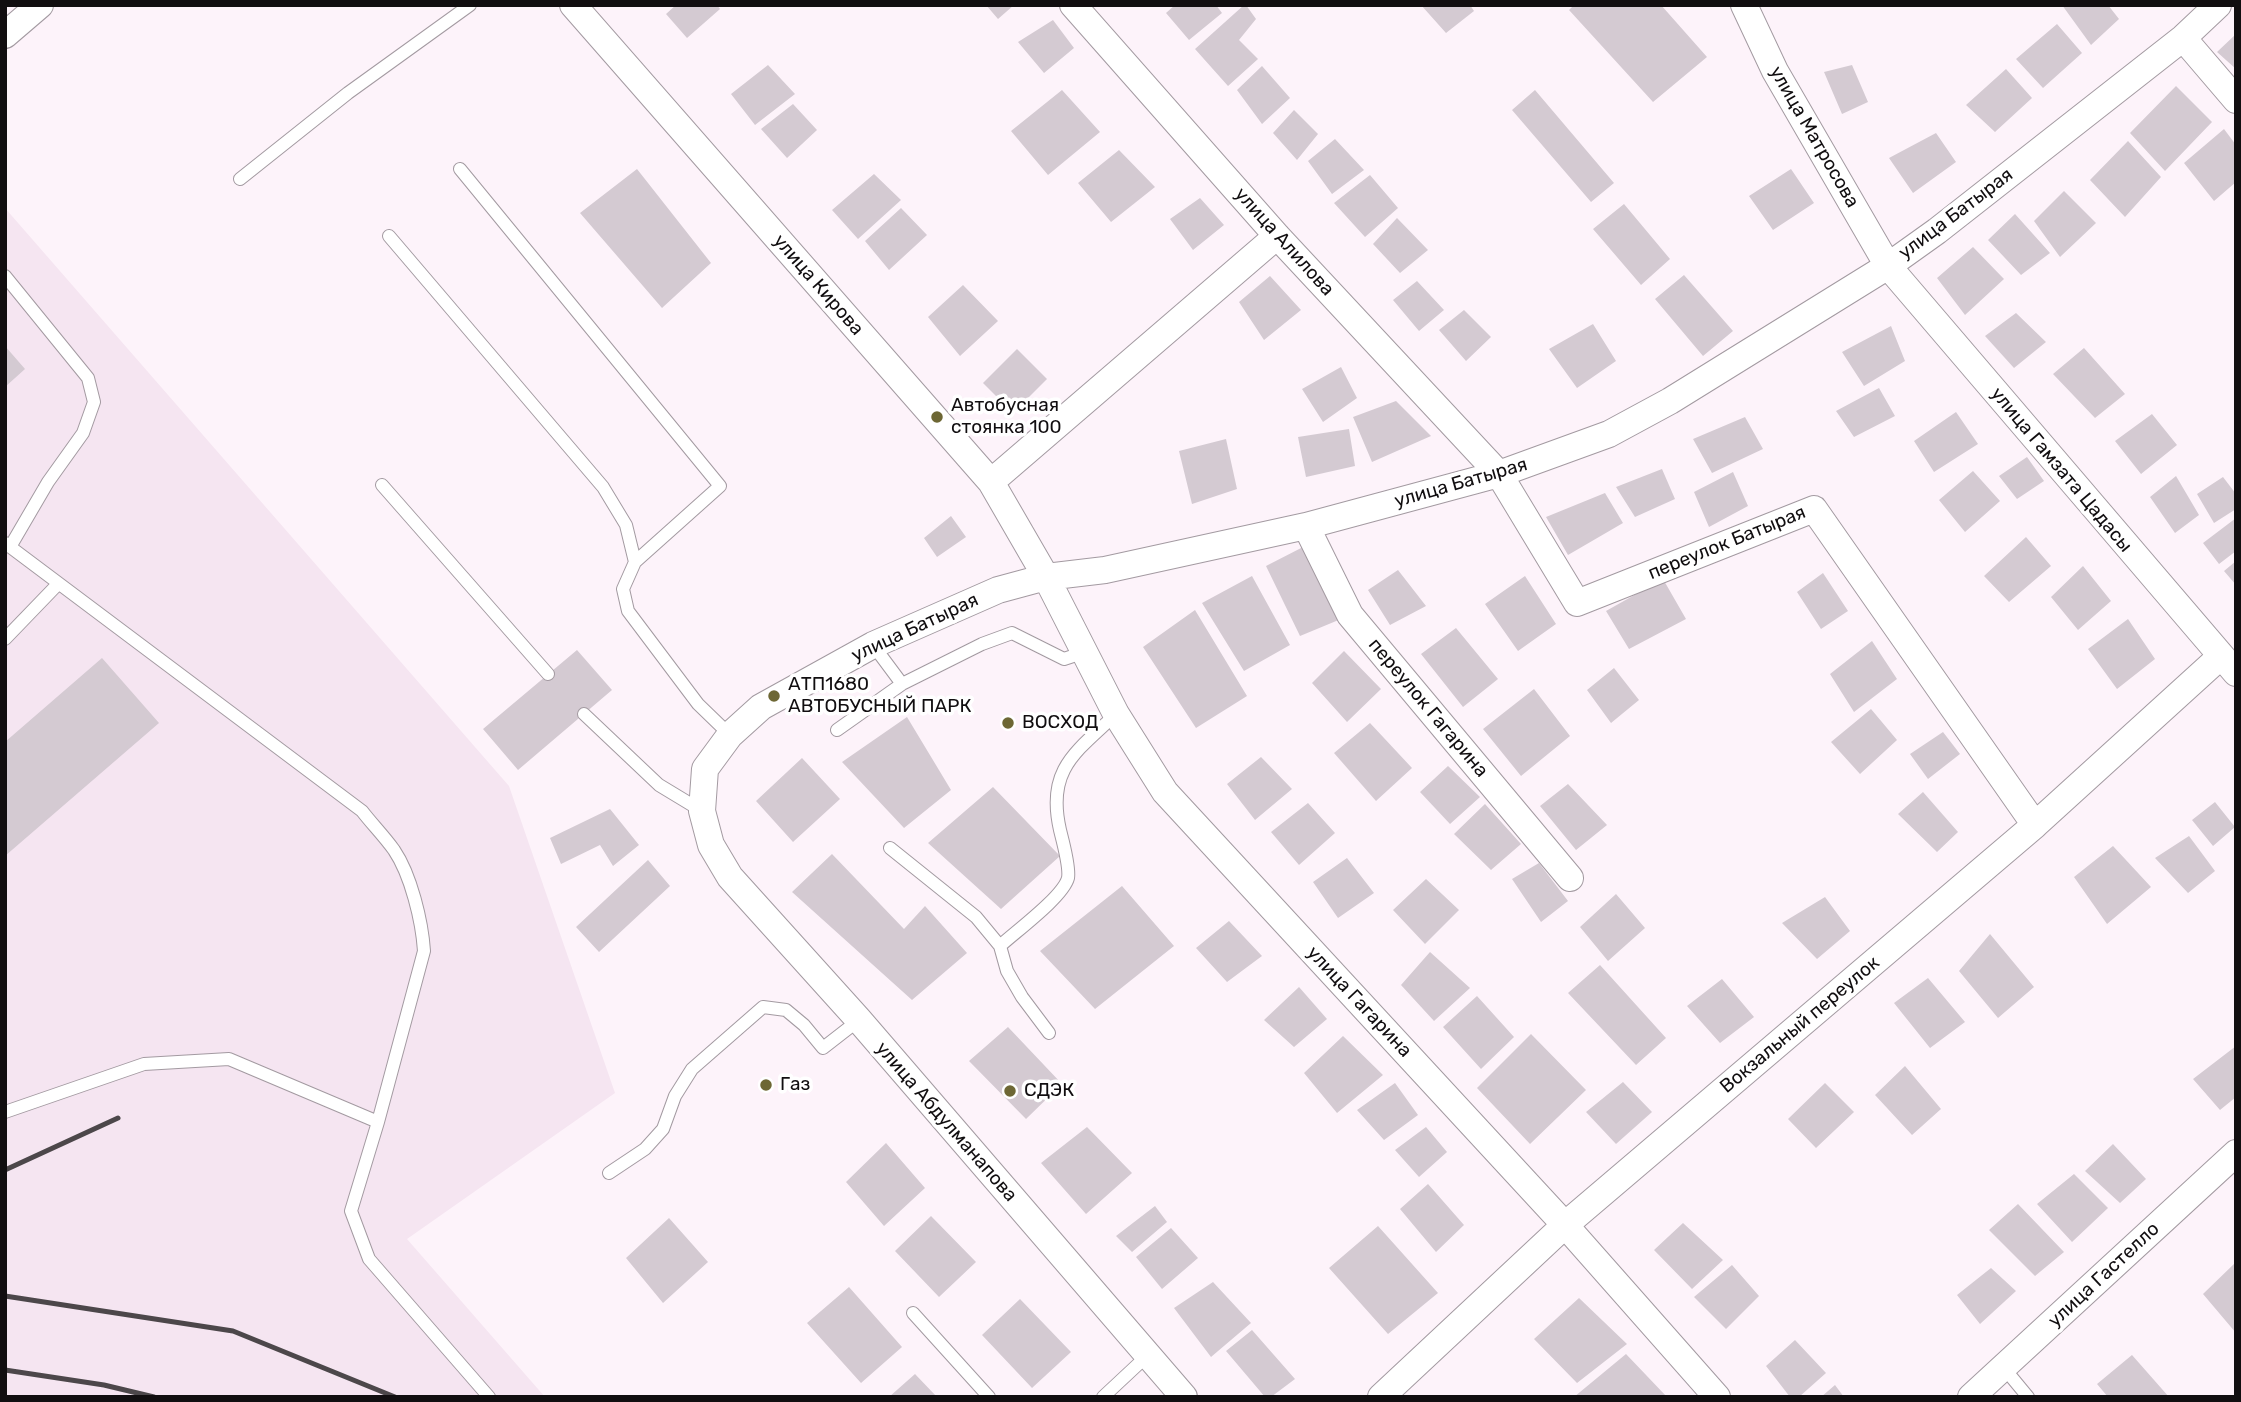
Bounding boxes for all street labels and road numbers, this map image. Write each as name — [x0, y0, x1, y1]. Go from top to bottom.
street label: улица Матросова — [1764, 62, 1864, 212]
street label: улица Батырая — [1894, 164, 2018, 264]
street label: улица Алилова — [1229, 183, 1339, 301]
street label: улица Кирова — [768, 230, 868, 340]
street label: улица Гамзата Цадасы — [1985, 383, 2137, 557]
street label: улица Батырая — [1392, 453, 1530, 513]
street label: переулок Батырая — [1645, 501, 1809, 585]
street label: улица Батырая — [848, 589, 982, 667]
street label: переулок Гагарина — [1363, 634, 1493, 782]
street label: улица Гагарина — [1302, 942, 1416, 1062]
street label: Вокзальный переулок — [1716, 952, 1884, 1098]
street label: улица Абдулманапова — [870, 1037, 1022, 1207]
street label: улица Гастелло — [2044, 1218, 2164, 1332]

